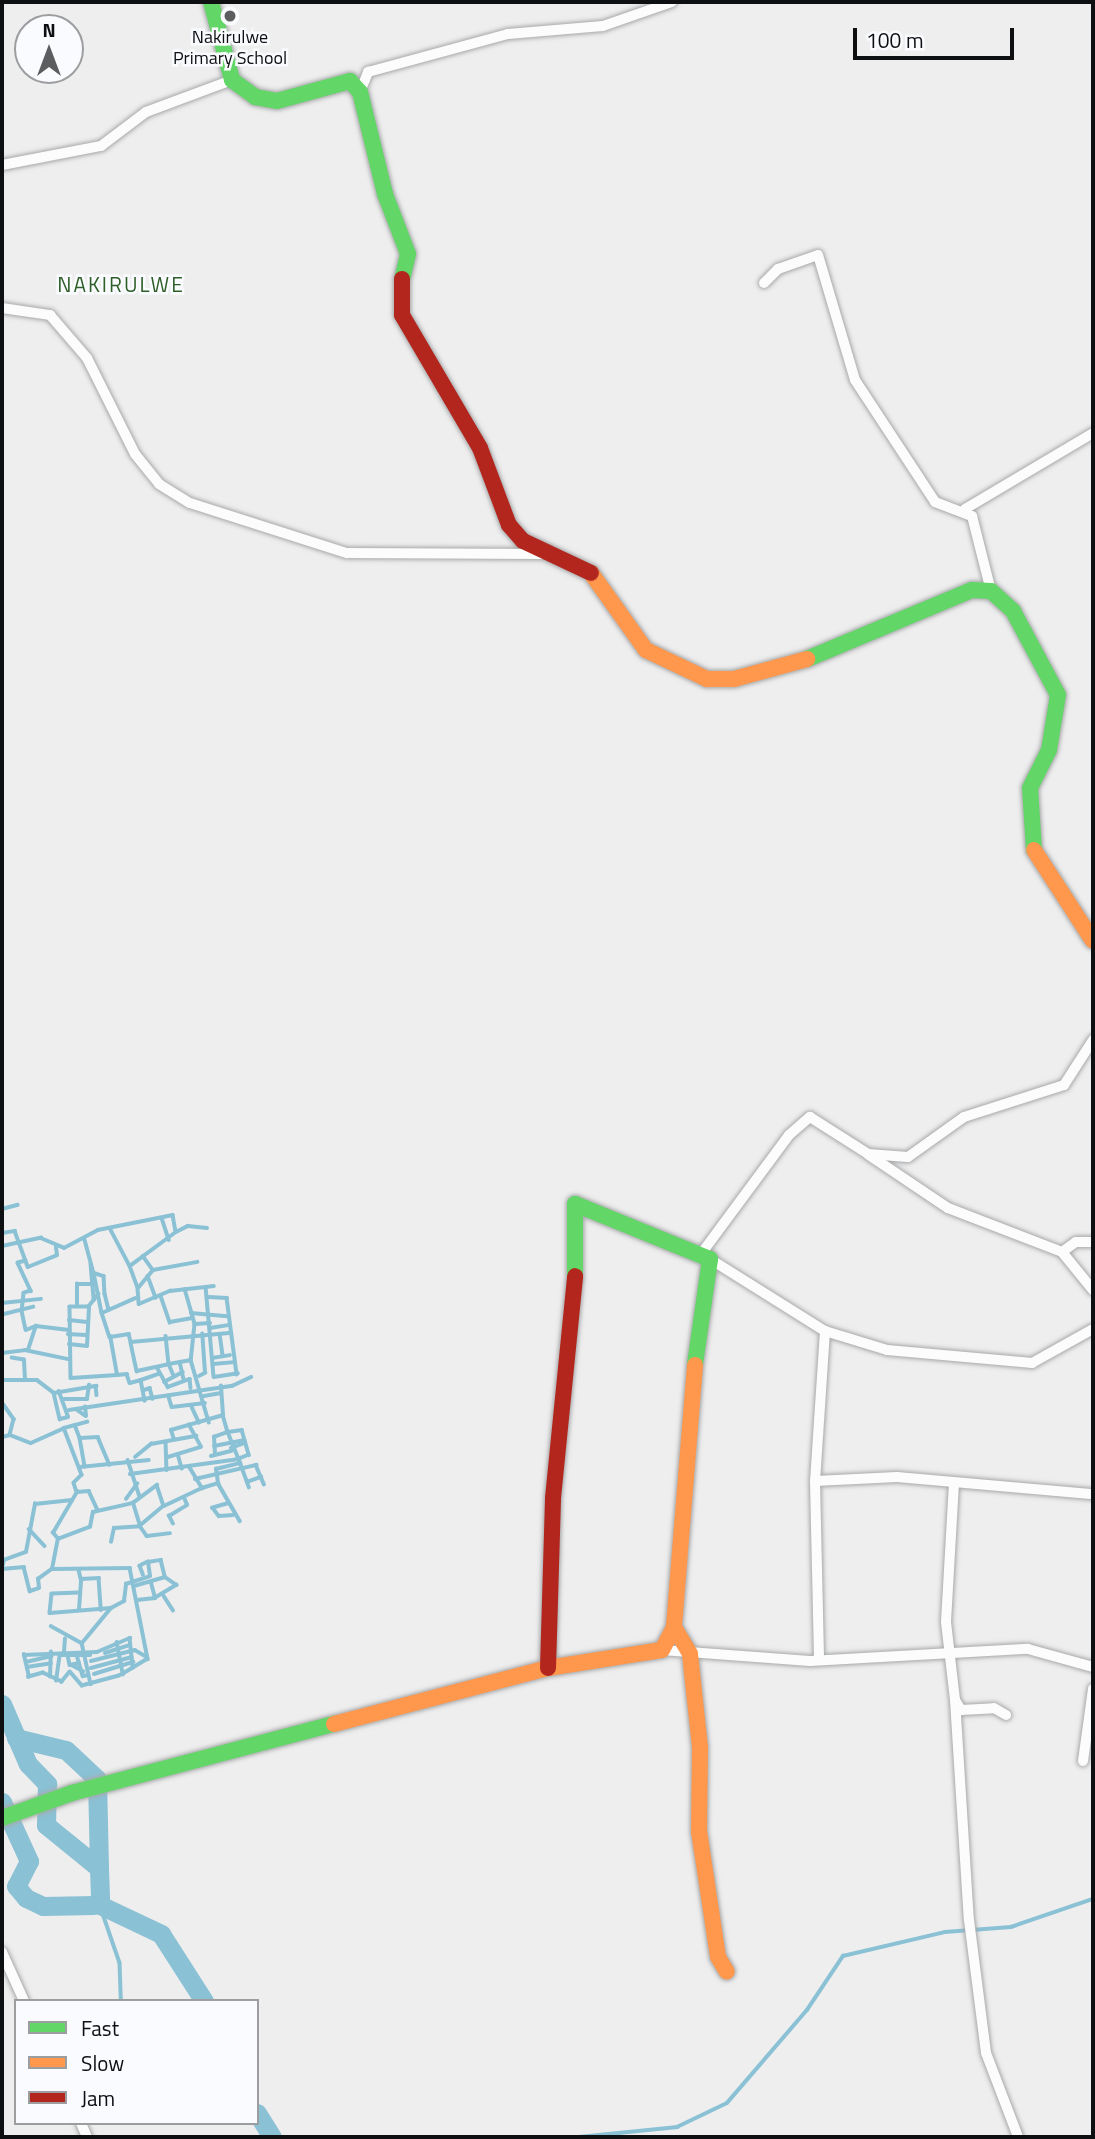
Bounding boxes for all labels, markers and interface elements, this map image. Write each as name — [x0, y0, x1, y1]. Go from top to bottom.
marker: Nakirulwe Primary School — [222, 8, 238, 24]
north arrow — [14, 14, 84, 84]
scale bar — [857, 14, 1018, 58]
text: N — [42, 15, 56, 44]
text: 100 m — [866, 24, 923, 56]
place label: Nakirulwe Primary School — [173, 27, 287, 70]
district label: NAKIRULWE — [58, 271, 184, 297]
legend — [14, 1999, 259, 2125]
text: Fast — [81, 2012, 119, 2044]
text: Slow — [81, 2047, 124, 2079]
text: Jam — [81, 2082, 115, 2114]

